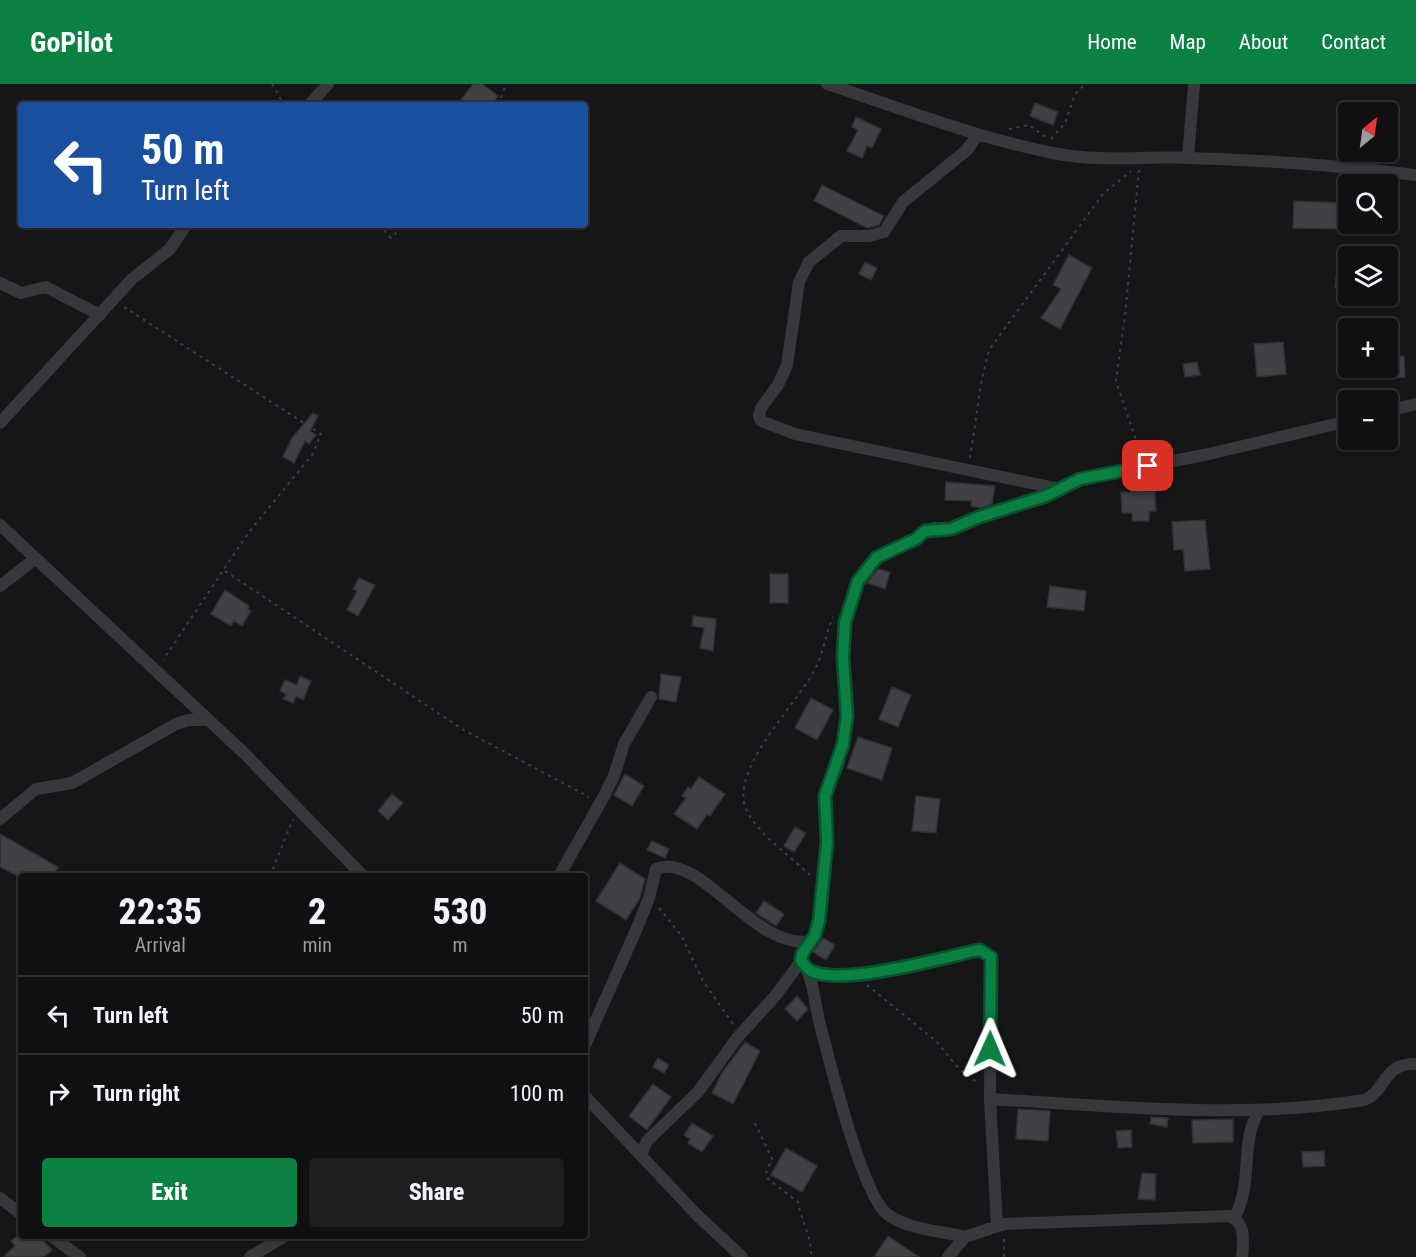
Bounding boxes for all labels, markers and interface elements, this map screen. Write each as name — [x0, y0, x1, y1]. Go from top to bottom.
text: GoPilot — [30, 26, 113, 59]
text: Home — [1087, 30, 1137, 54]
text: Map — [1170, 30, 1206, 54]
text: About — [1239, 30, 1288, 54]
text: Contact — [1321, 30, 1386, 54]
north arrow — [1338, 102, 1398, 162]
map controls — [1338, 102, 1398, 450]
text: 50 m — [141, 125, 224, 174]
icon: left — [42, 126, 120, 204]
button: search — [1338, 174, 1398, 234]
text: Turn left — [141, 175, 230, 207]
button: layers — [1338, 246, 1398, 306]
button: + — [1338, 318, 1398, 378]
button: − — [1338, 390, 1398, 450]
pin — [1122, 440, 1173, 491]
icon: arrive — [1131, 449, 1164, 482]
text: 22:35 — [119, 891, 202, 933]
text: 2 — [308, 891, 326, 933]
text: 530 — [432, 891, 487, 933]
text: Arrival — [135, 933, 186, 957]
text: min — [303, 933, 332, 957]
text: m — [452, 933, 467, 957]
icon: left — [42, 999, 75, 1032]
text: Turn left — [93, 1003, 168, 1028]
text: 50 m — [521, 1003, 564, 1028]
position arrow — [958, 1017, 1022, 1081]
icon: right — [42, 1077, 75, 1110]
text: Turn right — [93, 1081, 180, 1106]
text: 100 m — [510, 1081, 564, 1106]
button: Exit — [42, 1158, 297, 1227]
button: Share — [309, 1158, 564, 1227]

